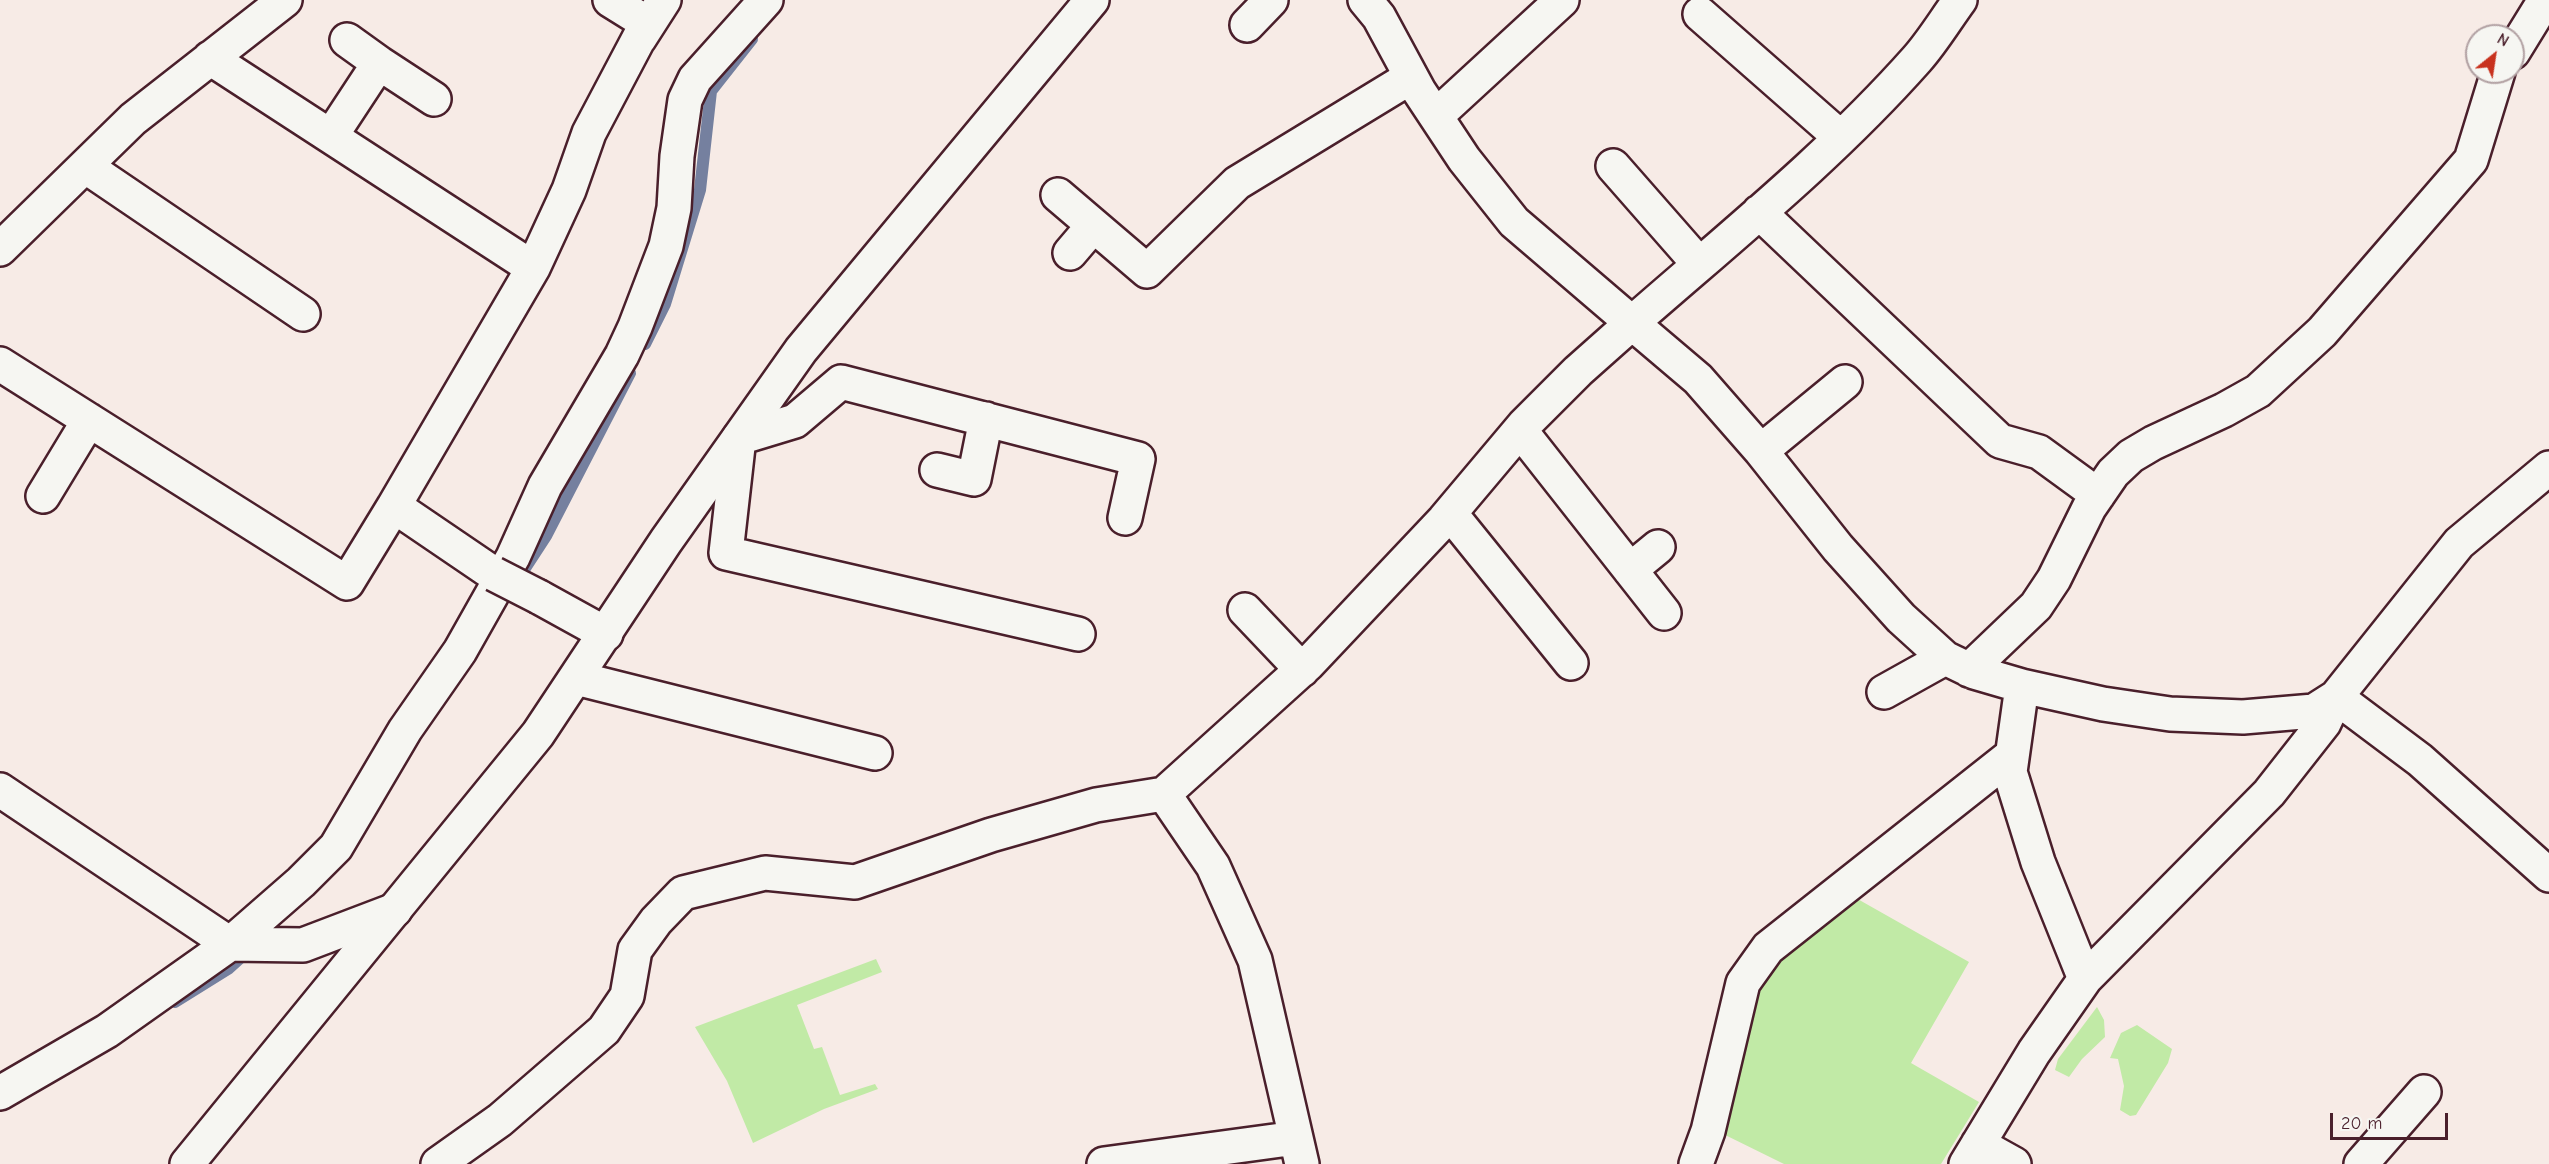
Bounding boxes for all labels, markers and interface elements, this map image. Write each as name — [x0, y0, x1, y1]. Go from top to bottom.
north arrow — [2465, 24, 2525, 84]
text: N — [2494, 30, 2512, 51]
scale bar — [2333, 1101, 2452, 1139]
text: 20 m — [2341, 1113, 2382, 1134]

